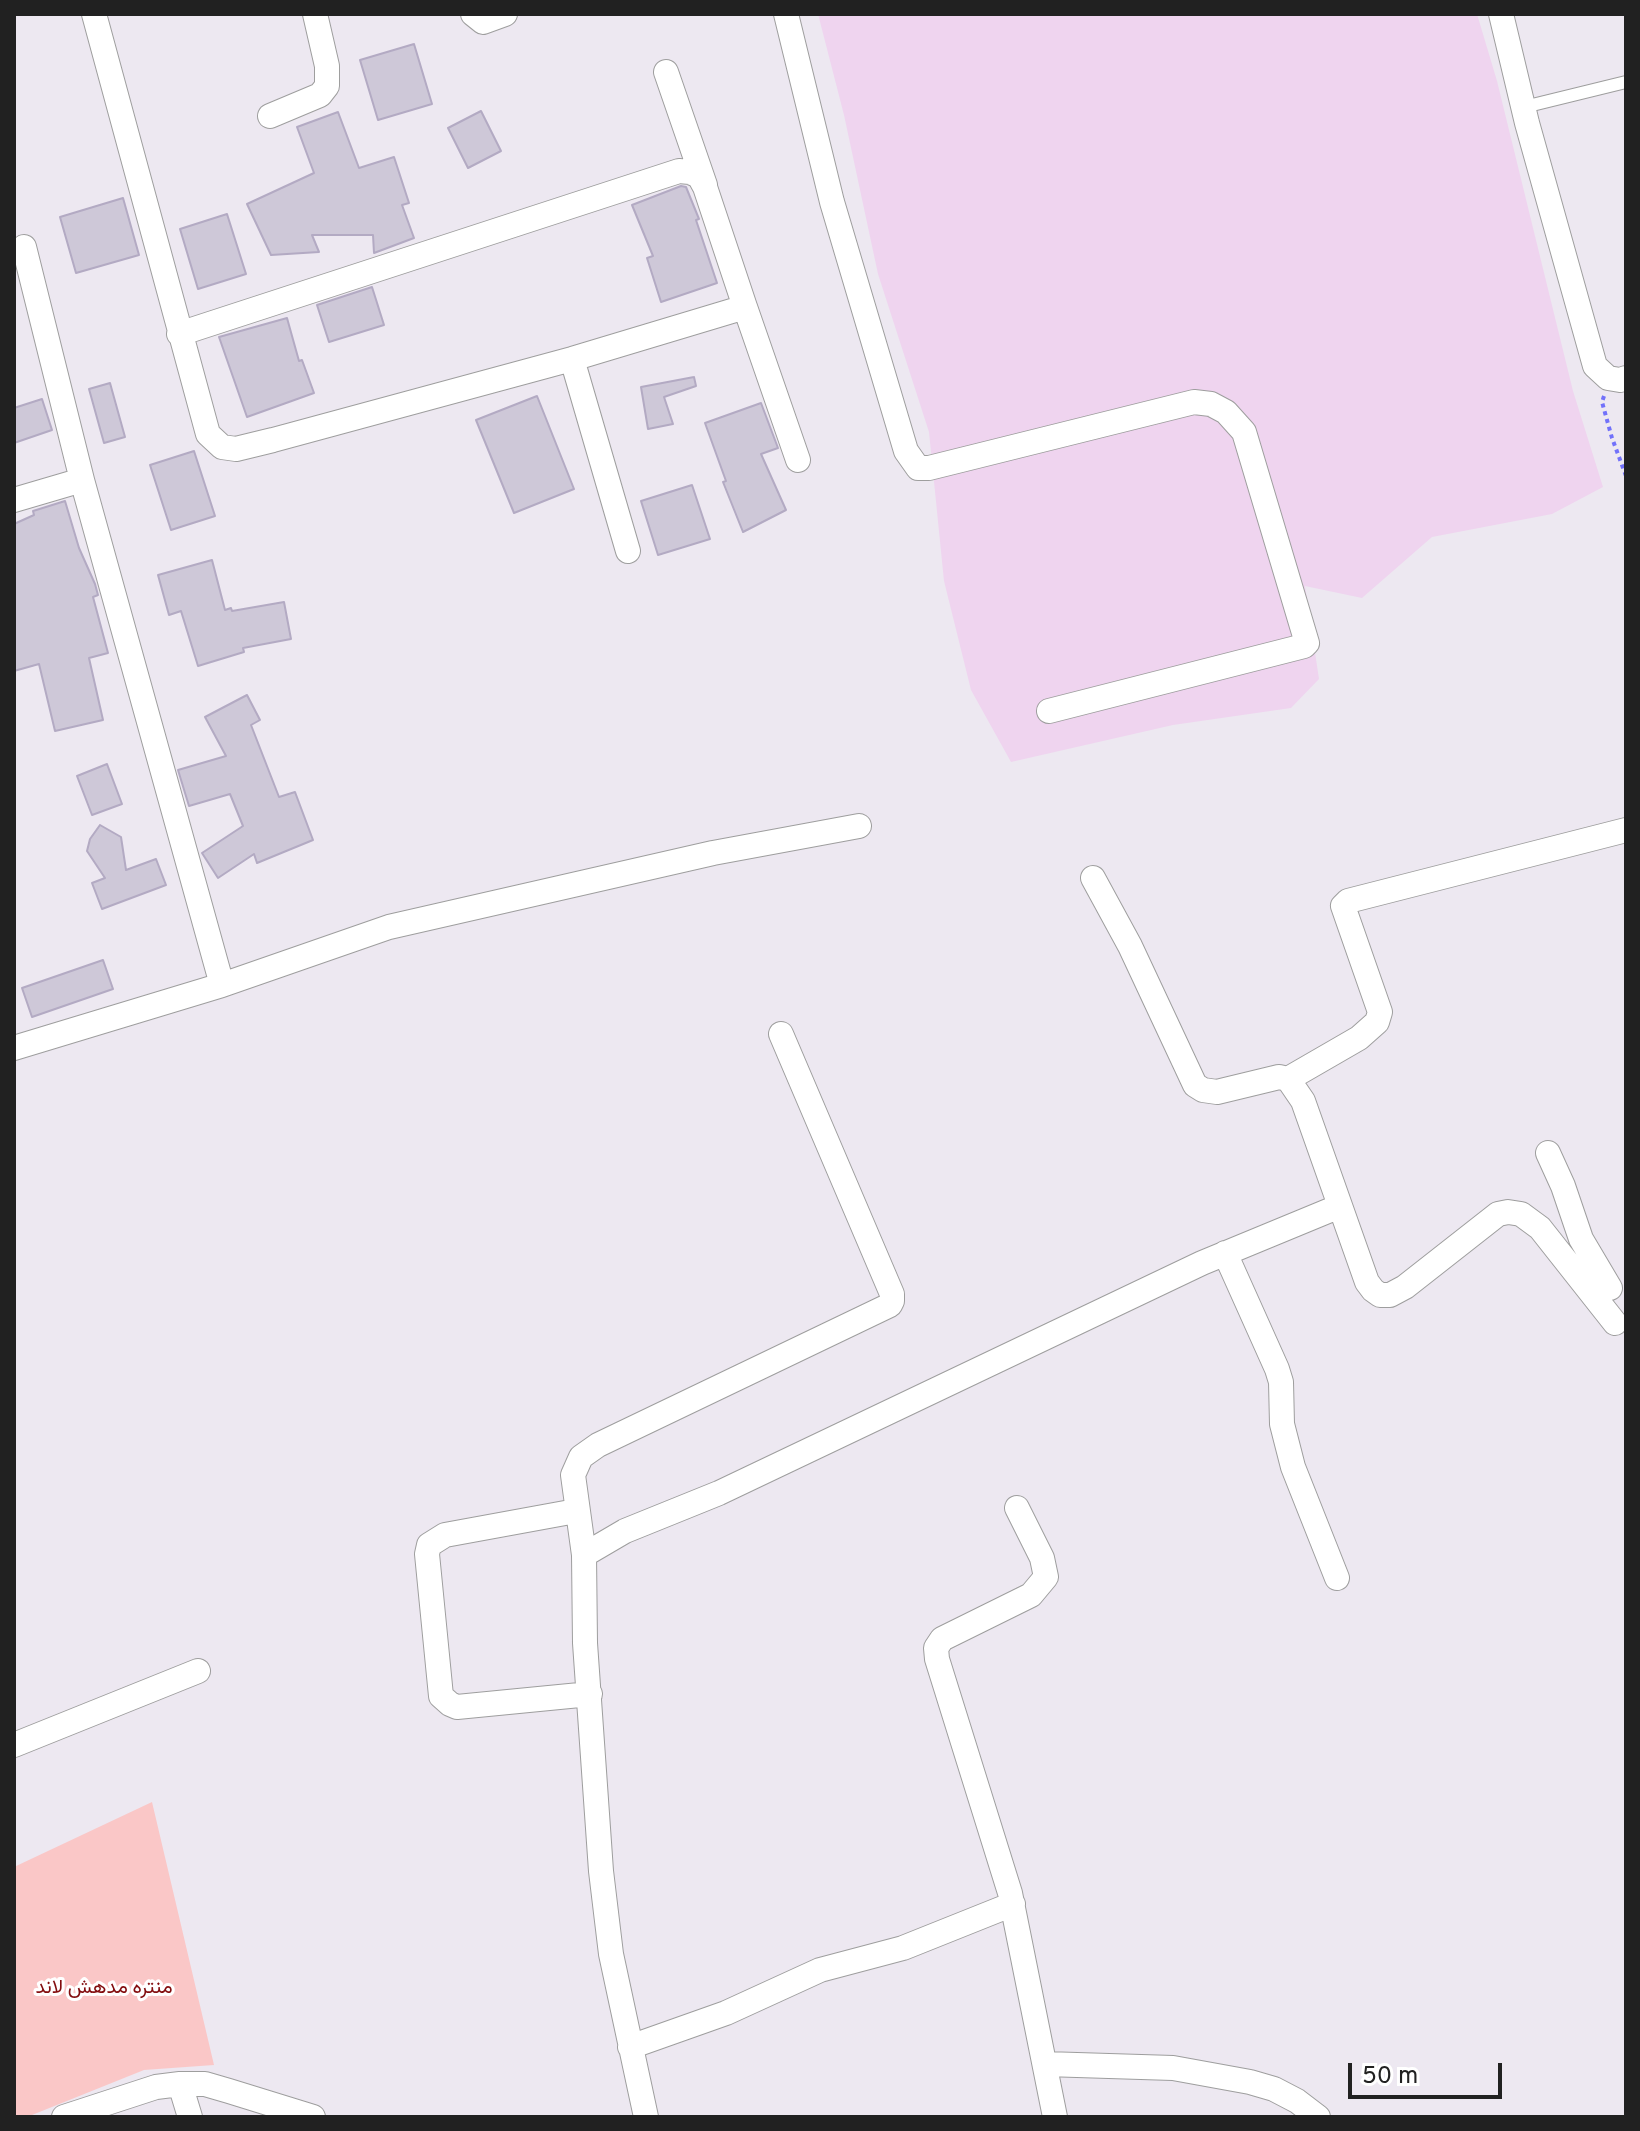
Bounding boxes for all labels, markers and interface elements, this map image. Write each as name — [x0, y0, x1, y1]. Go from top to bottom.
park label: منتره مدهش لاند — [35, 1977, 173, 2001]
scale bar — [1352, 2047, 1506, 2097]
text: 50 m — [1362, 2062, 1418, 2092]

